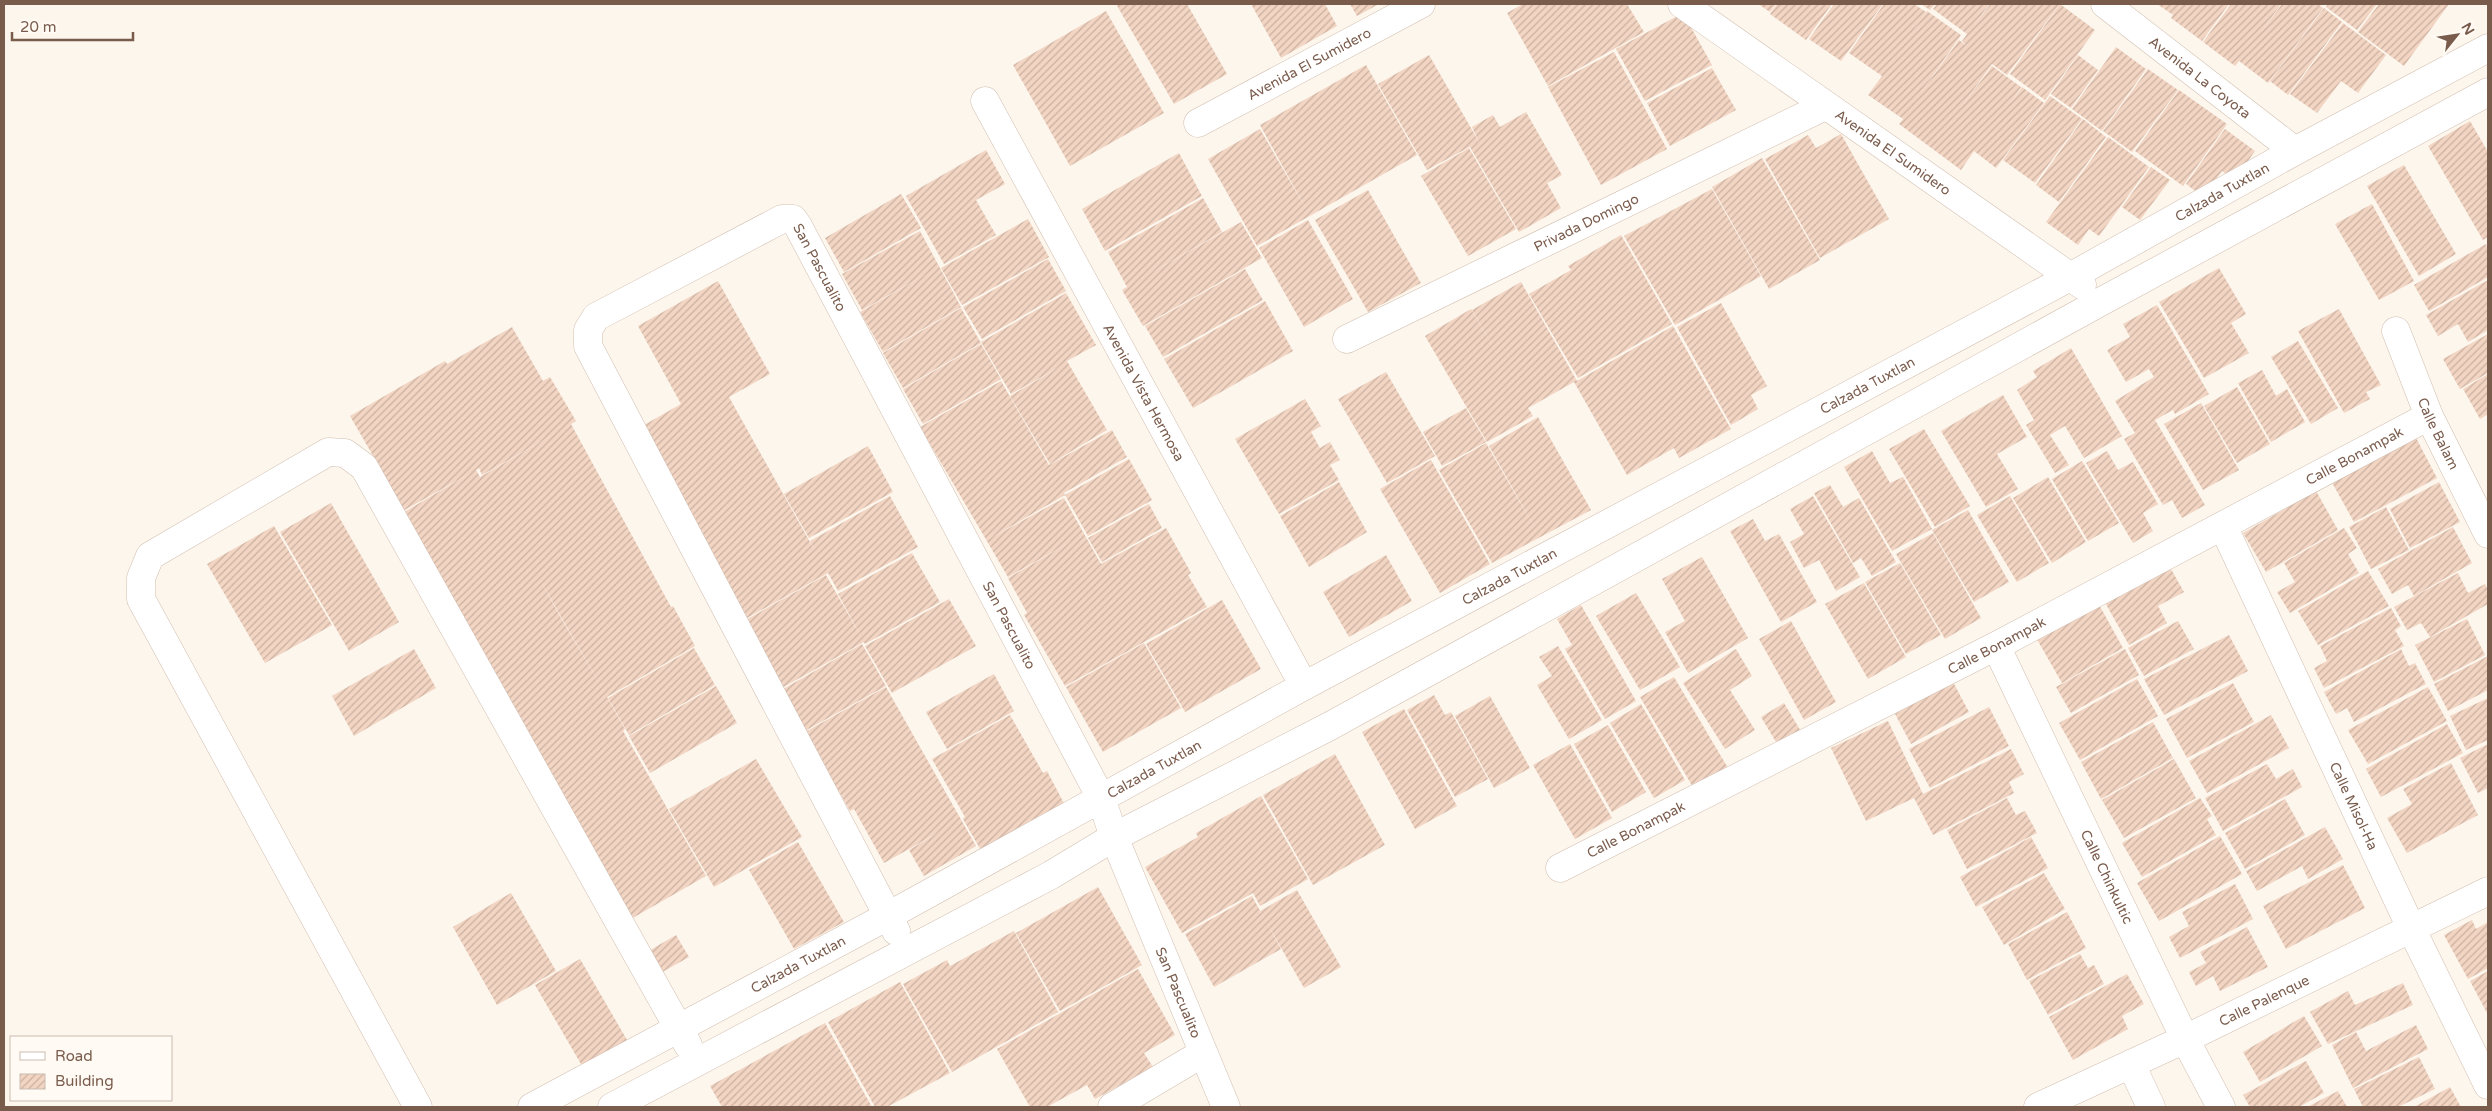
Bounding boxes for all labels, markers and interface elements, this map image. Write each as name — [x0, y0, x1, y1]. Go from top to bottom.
scale bar — [12, 10, 134, 42]
north arrow — [2432, 10, 2482, 60]
text: 20 m — [20, 18, 57, 36]
text: N — [2458, 20, 2478, 38]
street label: Avenida El Sumidero — [1245, 24, 1374, 104]
street label: Avenida La Coyota — [2145, 33, 2254, 123]
street label: Avenida El Sumidero — [1832, 106, 1954, 199]
street label: Calzada Tuxtlan — [2172, 159, 2272, 225]
street label: Privada Domingo — [1531, 190, 1642, 256]
street label: San Pascualito — [789, 221, 850, 314]
street label: Avenida Vista Hermosa — [1099, 321, 1188, 464]
street label: Calzada Tuxtlan — [1817, 353, 1918, 418]
street label: Calle Balam — [2414, 395, 2462, 473]
street label: Calle Bonampak — [2303, 423, 2407, 489]
street label: Calzada Tuxtlan — [1459, 545, 1560, 609]
street label: San Pascualito — [979, 579, 1039, 672]
street label: Calle Bonampak — [1945, 613, 2049, 678]
street label: Calzada Tuxtlan — [1104, 736, 1204, 802]
street label: Calle Misol-Ha — [2326, 759, 2381, 853]
street label: Calle Bonampak — [1584, 798, 1688, 862]
street label: Calle Chinkultic — [2077, 827, 2136, 927]
street label: Calzada Tuxtlan — [748, 932, 849, 997]
street label: San Pascualito — [1152, 945, 1204, 1041]
street label: Calle Palenque — [2216, 972, 2312, 1030]
legend — [10, 1036, 172, 1101]
text: Road — [55, 1047, 93, 1065]
text: Building — [55, 1072, 114, 1090]

